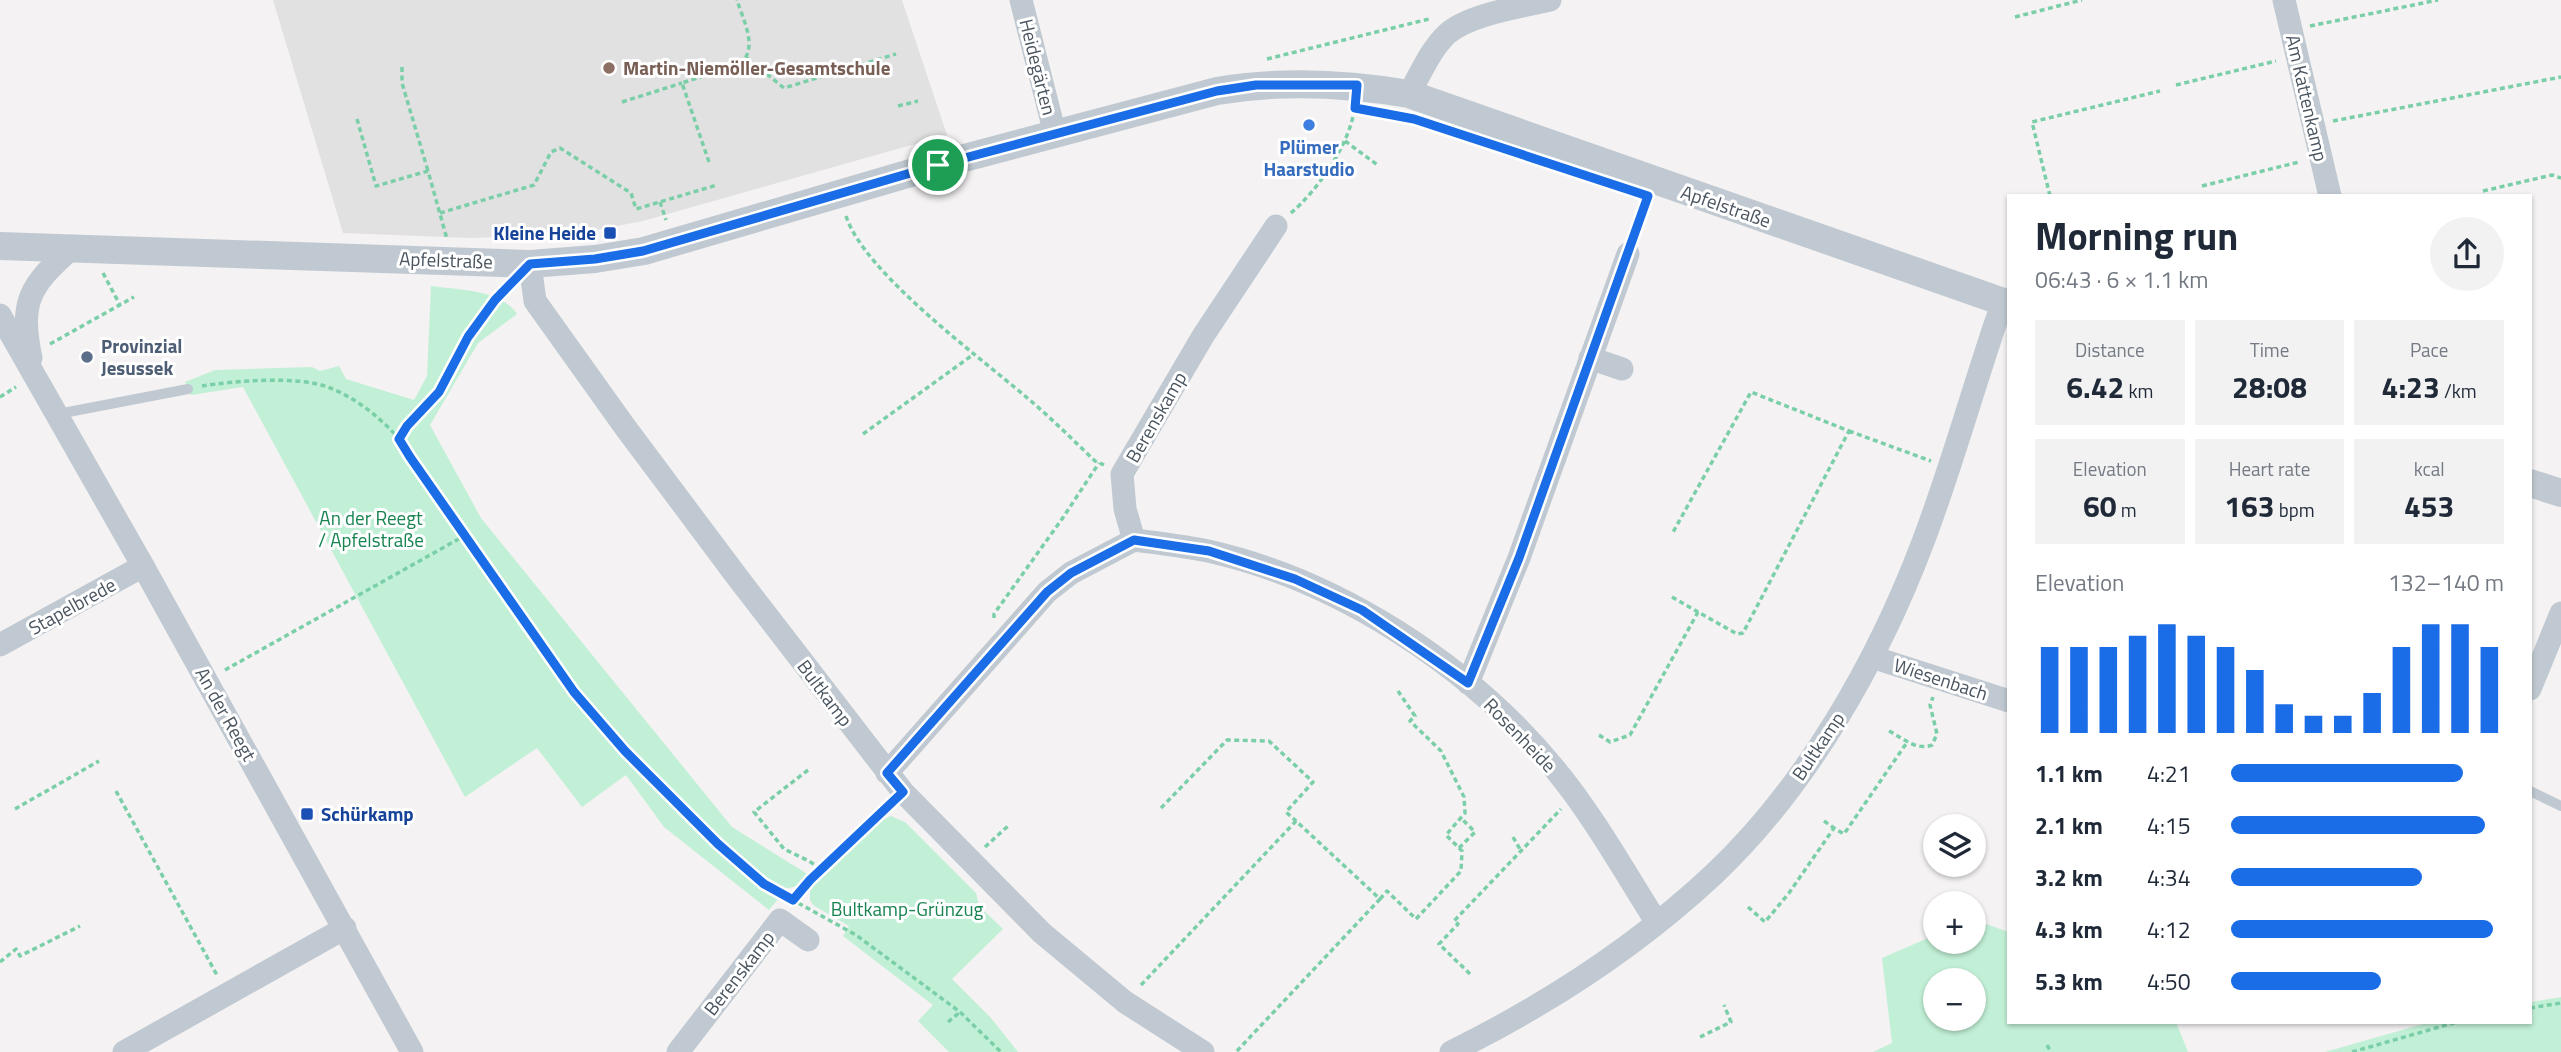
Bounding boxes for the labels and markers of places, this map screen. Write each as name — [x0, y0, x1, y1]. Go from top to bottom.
place label: Martin-Niemöller-Gesamtschule — [623, 53, 891, 82]
marker: Martin-Niemöller-Gesamtschule — [601, 60, 617, 76]
marker: Plümer Haarstudio — [1301, 117, 1317, 133]
place label: Plümer Haarstudio — [1263, 132, 1355, 183]
pin — [908, 135, 968, 195]
place label: Kleine Heide — [493, 218, 596, 247]
marker: Kleine Heide — [602, 225, 618, 241]
place label: Provinzial Jesussek — [101, 331, 182, 382]
marker: Provinzial Jesussek — [79, 349, 95, 365]
place label: Schürkamp — [321, 799, 414, 828]
marker: Schürkamp — [299, 806, 315, 822]

